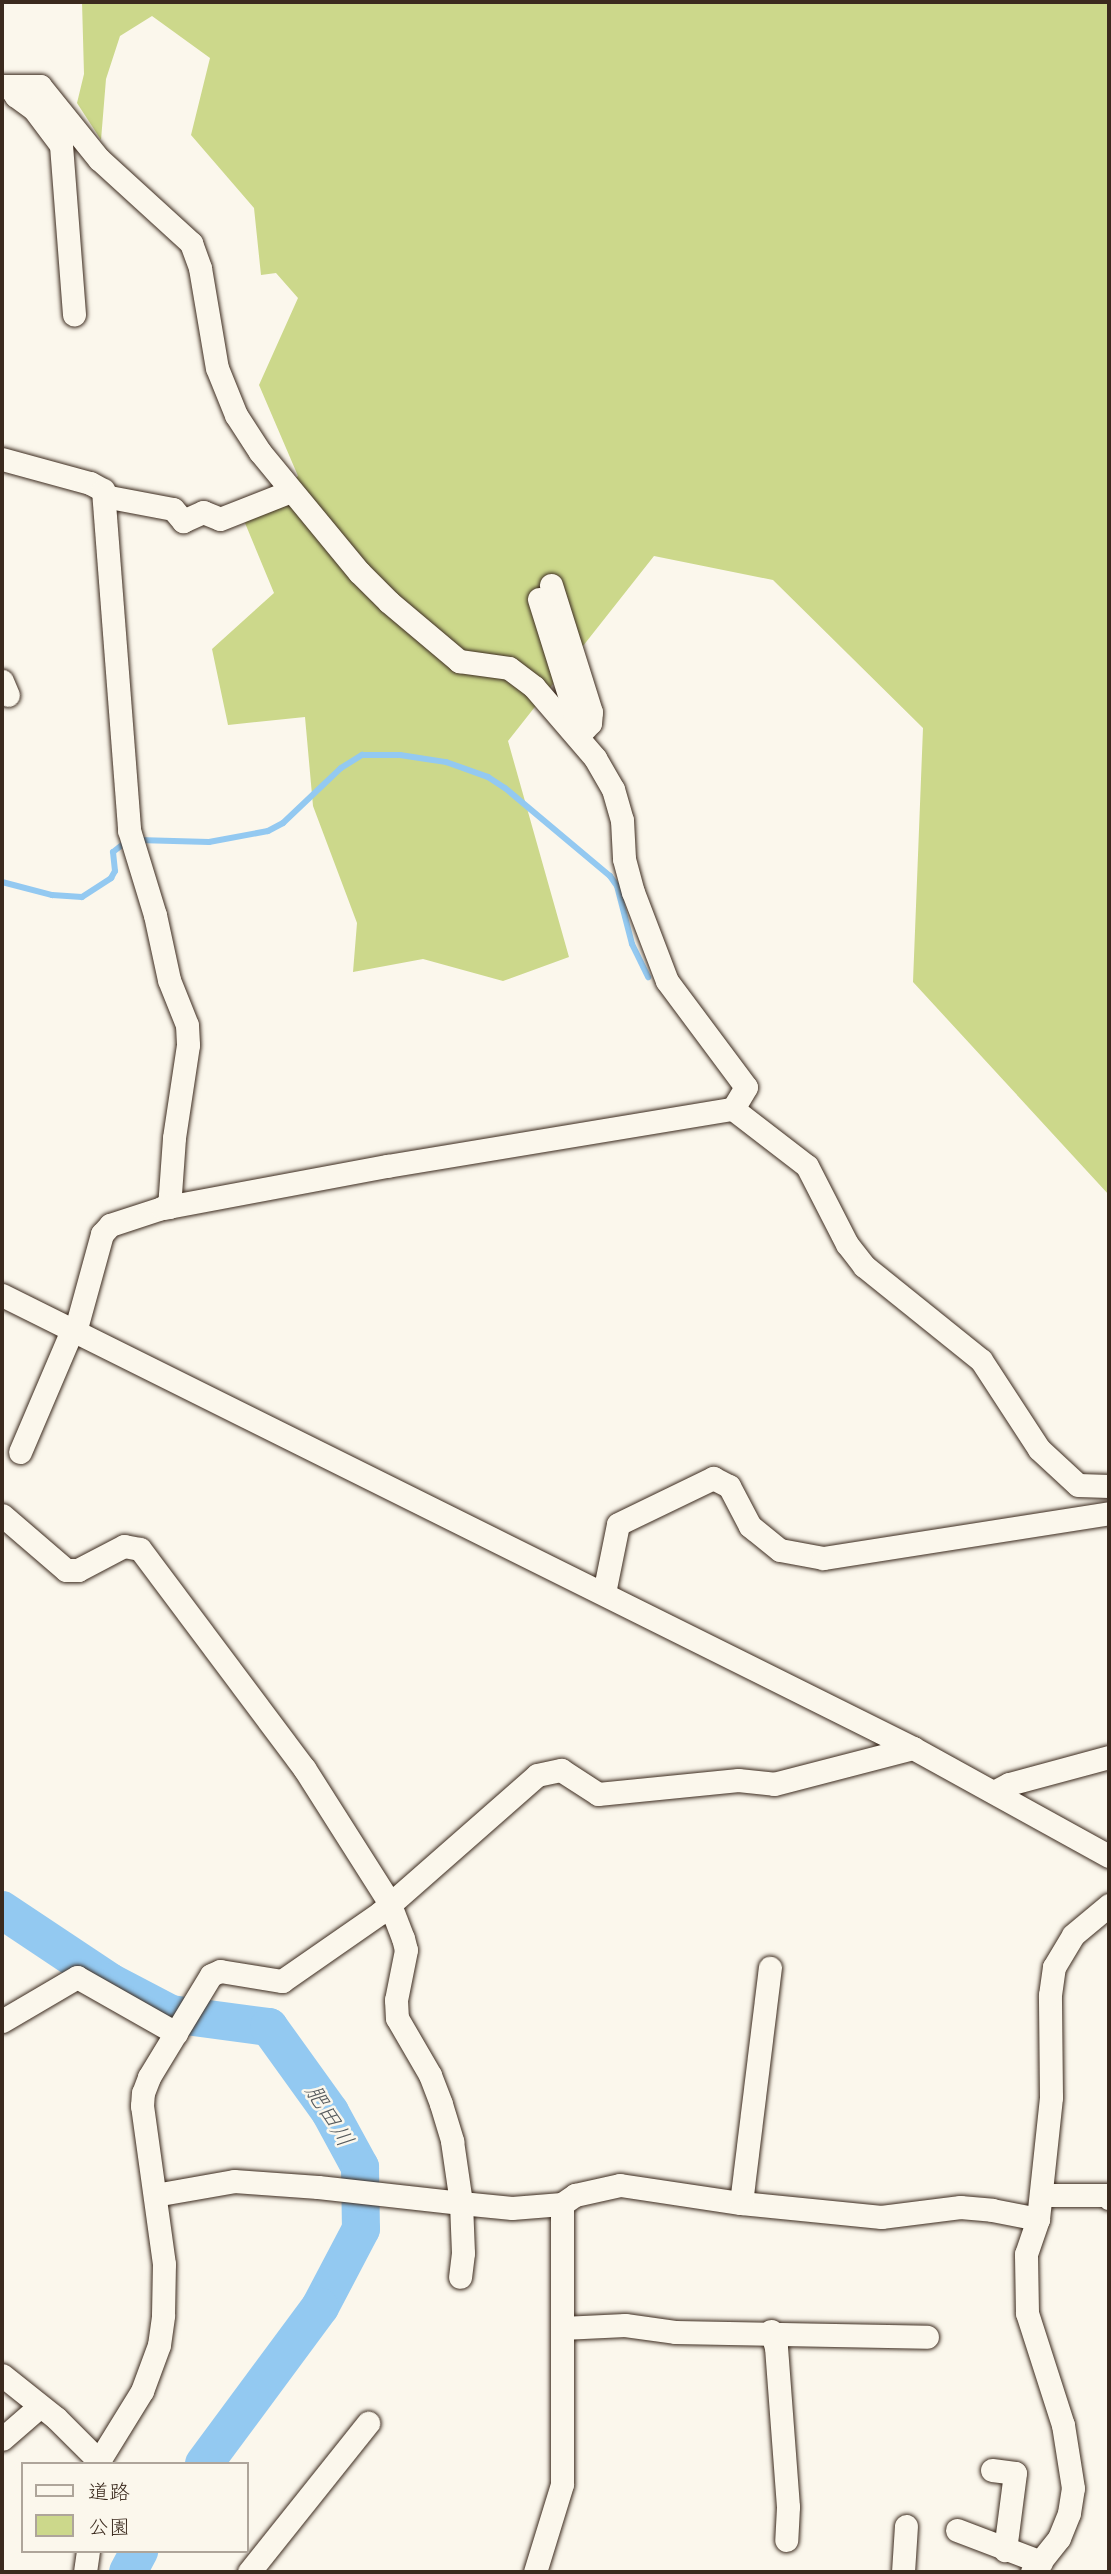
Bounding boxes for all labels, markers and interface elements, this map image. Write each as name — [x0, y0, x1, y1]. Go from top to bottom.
water label: 肥田川 — [299, 2079, 359, 2153]
legend — [21, 2462, 248, 2553]
text: 道路 — [88, 2479, 130, 2506]
text: 公園 — [88, 2514, 130, 2541]

